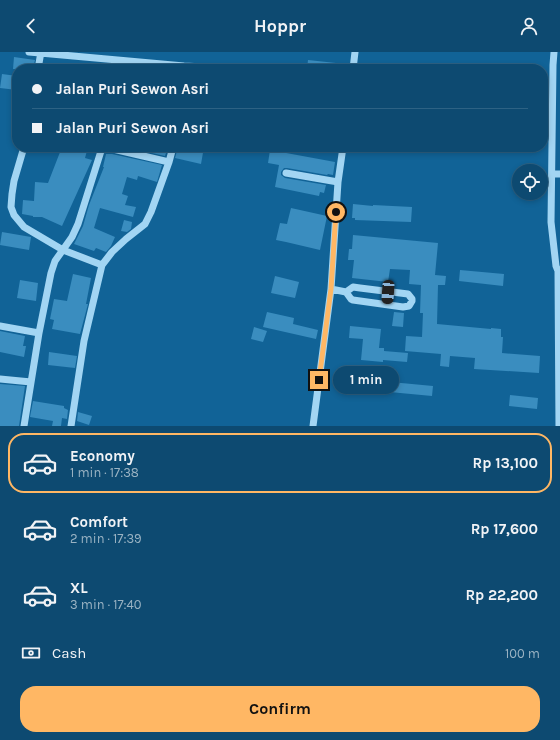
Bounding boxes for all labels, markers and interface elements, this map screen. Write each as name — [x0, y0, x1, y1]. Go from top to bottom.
icon: back — [20, 15, 42, 37]
text: Hoppr — [254, 15, 306, 37]
icon: person — [518, 15, 540, 37]
text: Jalan Puri Sewon Asri — [56, 80, 209, 98]
text: Jalan Puri Sewon Asri — [56, 119, 209, 137]
map controls — [512, 164, 548, 200]
button: locate — [512, 164, 548, 200]
route start — [327, 203, 345, 221]
car — [381, 280, 395, 304]
callout: 1 min — [333, 366, 399, 394]
route end — [310, 371, 328, 389]
text: 1 min — [350, 372, 382, 387]
icon: car — [22, 445, 58, 481]
text: Economy — [70, 447, 135, 465]
text: Rp 13,100 — [473, 454, 538, 472]
text: 1 min · 17:38 — [70, 465, 139, 480]
icon: car — [22, 511, 58, 547]
text: Comfort — [70, 513, 128, 531]
text: Rp 17,600 — [471, 520, 538, 538]
text: 2 min · 17:39 — [70, 531, 142, 546]
icon: car — [22, 577, 58, 613]
text: XL — [70, 579, 88, 597]
text: Rp 22,200 — [465, 586, 538, 604]
text: 3 min · 17:40 — [70, 597, 142, 612]
icon: cash — [20, 642, 42, 664]
text: Cash — [52, 644, 86, 662]
text: 100 m — [505, 646, 540, 661]
button: Confirm — [20, 686, 540, 732]

